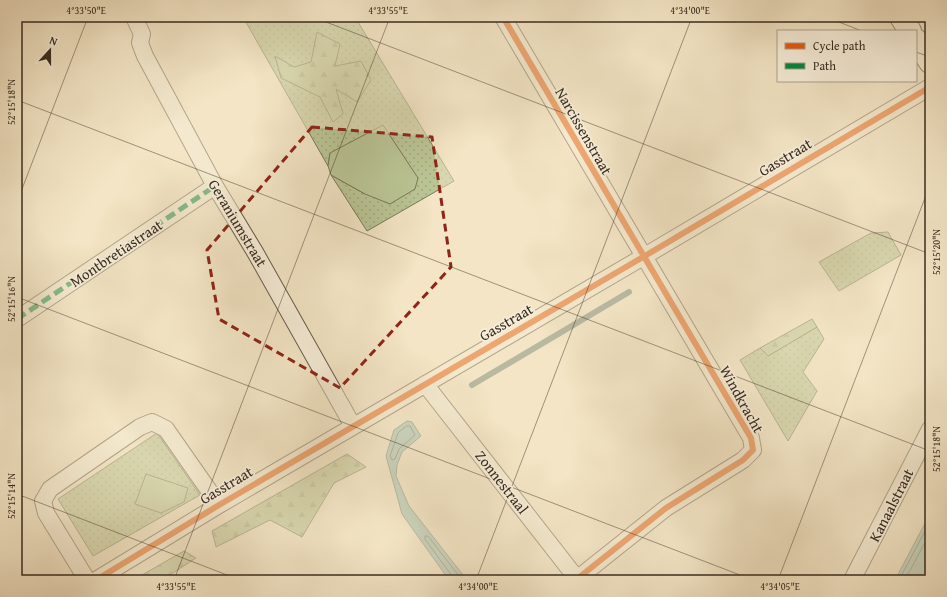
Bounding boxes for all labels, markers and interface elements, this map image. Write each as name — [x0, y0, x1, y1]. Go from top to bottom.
text: 4°33'50"E — [66, 3, 106, 18]
text: 4°33'55"E — [368, 3, 408, 18]
text: 4°34'00"E — [670, 3, 710, 18]
north arrow — [30, 30, 70, 70]
legend — [777, 30, 917, 82]
text: N — [47, 32, 60, 50]
text: Cycle path — [813, 37, 866, 54]
text: Path — [813, 57, 836, 74]
text: 52°15'18"N — [4, 79, 19, 125]
street label: Narcissenstraat — [550, 83, 618, 179]
street label: Gasstraat — [754, 133, 816, 181]
street label: Geraniumstraat — [204, 175, 273, 271]
street label: Montbretiastraat — [65, 214, 167, 292]
text: 52°15'20"N — [929, 229, 944, 275]
text: 52°15'16"N — [4, 276, 19, 322]
street label: Gasstraat — [475, 298, 537, 346]
street label: Windkracht — [715, 361, 770, 437]
text: 52°15'18"N — [929, 426, 944, 472]
street label: Zonnestraal — [471, 446, 533, 518]
street label: Gasstraat — [195, 461, 257, 509]
street label: Kanaalstraat — [864, 464, 919, 545]
text: 52°15'14"N — [4, 473, 19, 519]
text: 4°33'55"E — [156, 579, 196, 594]
text: 4°34'00"E — [458, 579, 498, 594]
text: 4°34'05"E — [760, 579, 800, 594]

